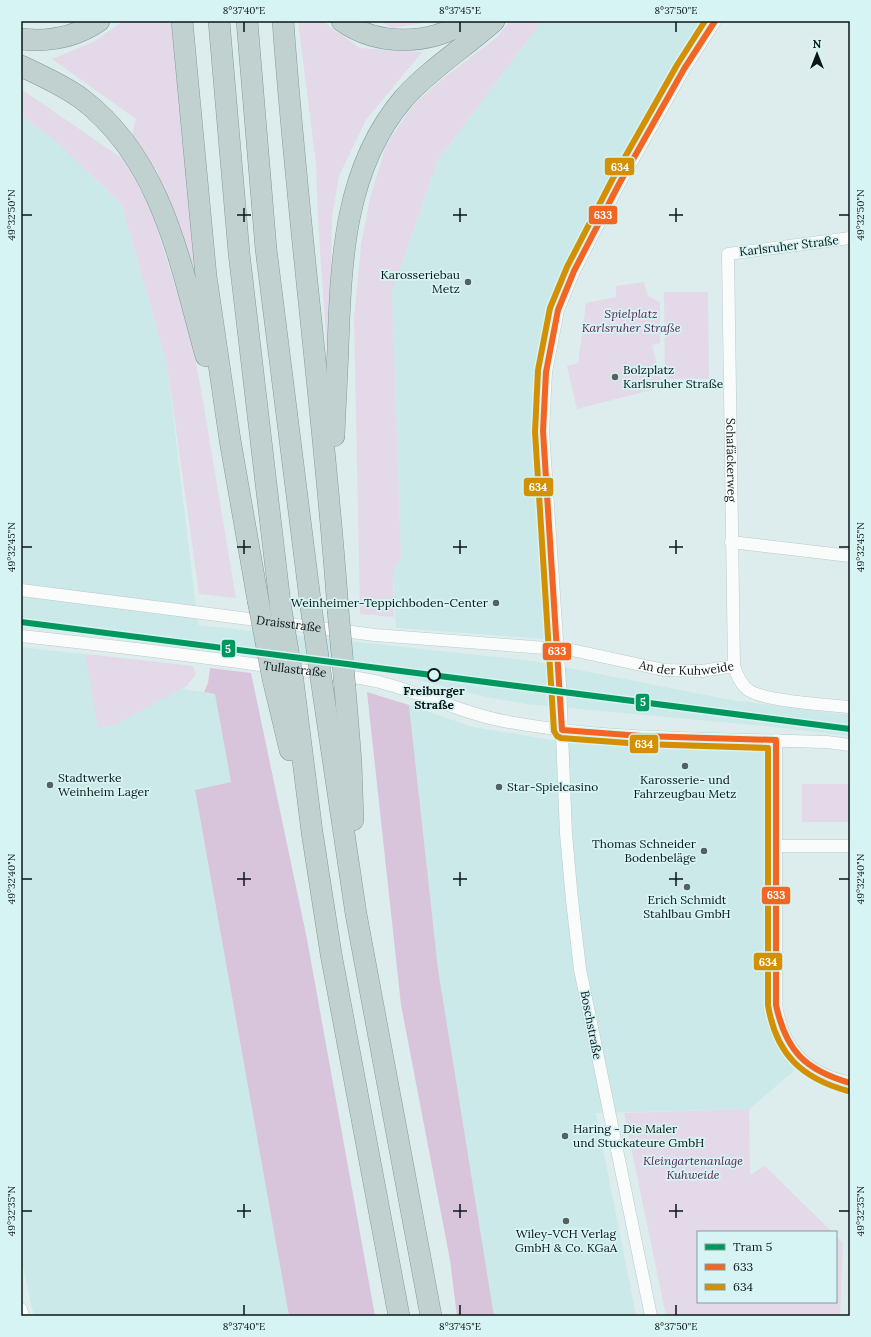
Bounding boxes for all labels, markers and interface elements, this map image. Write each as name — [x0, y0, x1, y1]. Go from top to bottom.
text: 8°37'40"E — [223, 4, 265, 17]
text: 8°37'45"E — [439, 4, 481, 17]
text: 8°37'50"E — [654, 4, 698, 17]
north arrow — [797, 34, 837, 74]
text: N — [813, 37, 822, 51]
line badge: 634 — [604, 157, 635, 176]
text: 634 — [611, 160, 629, 174]
text: 49°32'50"N — [5, 189, 18, 241]
text: 49°32'50"N — [854, 189, 867, 241]
line badge: 633 — [588, 205, 618, 225]
text: 633 — [594, 208, 612, 222]
street label: Karlsruher Straße — [738, 232, 840, 259]
place label: Karosseriebau Metz — [381, 267, 460, 296]
marker: Karosseriebau Metz — [463, 277, 473, 287]
park label: Spielplatz Karlsruher Straße — [582, 306, 681, 335]
place label: Bolzplatz Karlsruher Straße — [623, 362, 724, 391]
marker: Bolzplatz Karlsruher Straße — [610, 372, 620, 382]
street label: Schafäckerweg — [723, 418, 740, 502]
line badge: 634 — [523, 477, 554, 497]
text: 634 — [529, 480, 547, 494]
text: 49°32'45"N — [5, 522, 18, 572]
text: 49°32'45"N — [854, 522, 867, 572]
place label: Weinheimer-Teppichboden-Center — [291, 595, 489, 610]
marker: Weinheimer-Teppichboden-Center — [491, 598, 501, 608]
street label: Draisstraße — [255, 612, 323, 635]
line badge: 5 — [221, 639, 236, 658]
text: 5 — [225, 642, 231, 656]
line badge: 633 — [542, 642, 572, 661]
text: 633 — [548, 644, 566, 658]
street label: An der Kuhweide — [637, 657, 735, 678]
street label: Tullastraße — [262, 658, 328, 680]
marker: Freiburger Straße — [427, 668, 441, 682]
place label: Freiburger Straße — [403, 683, 465, 712]
line badge: 5 — [635, 693, 650, 712]
text: 5 — [640, 695, 646, 709]
line badge: 634 — [629, 734, 659, 754]
text: 634 — [635, 737, 653, 751]
marker: Karosserie- und Fahrzeugbau Metz — [680, 761, 690, 771]
place label: Stadtwerke Weinheim Lager — [58, 770, 150, 799]
place label: Karosserie- und Fahrzeugbau Metz — [634, 772, 736, 801]
place label: Star-Spielcasino — [507, 779, 598, 794]
marker: Stadtwerke Weinheim Lager — [45, 780, 55, 790]
marker: Star-Spielcasino — [494, 782, 504, 792]
place label: Thomas Schneider Bodenbeläge — [592, 836, 697, 865]
marker: Thomas Schneider Bodenbeläge — [699, 846, 709, 856]
text: 49°32'40"N — [5, 853, 18, 904]
text: 49°32'40"N — [854, 853, 867, 904]
marker: Erich Schmidt Stahlbau GmbH — [682, 882, 692, 892]
line badge: 633 — [761, 886, 791, 905]
text: 633 — [767, 888, 785, 902]
place label: Erich Schmidt Stahlbau GmbH — [643, 892, 731, 921]
line badge: 634 — [753, 952, 783, 971]
text: 634 — [759, 955, 777, 969]
street label: Boschstraße — [577, 989, 606, 1061]
place label: Haring - Die Maler und Stuckateure GmbH — [573, 1121, 704, 1150]
marker: Haring - Die Maler und Stuckateure GmbH — [560, 1131, 570, 1141]
park label: Kleingartenanlage Kuhweide — [643, 1153, 743, 1182]
text: 49°32'35"N — [5, 1185, 18, 1236]
text: 49°32'35"N — [854, 1185, 867, 1236]
marker: Wiley-VCH Verlag GmbH & Co. KGaA — [561, 1216, 571, 1226]
place label: Wiley-VCH Verlag GmbH & Co. KGaA — [515, 1226, 618, 1255]
legend — [697, 1231, 837, 1303]
text: Tram 5 — [733, 1239, 772, 1254]
text: 633 — [733, 1259, 754, 1274]
text: 634 — [733, 1279, 754, 1294]
text: 8°37'40"E — [223, 1320, 265, 1333]
text: 8°37'45"E — [439, 1320, 481, 1333]
text: 8°37'50"E — [654, 1320, 698, 1333]

